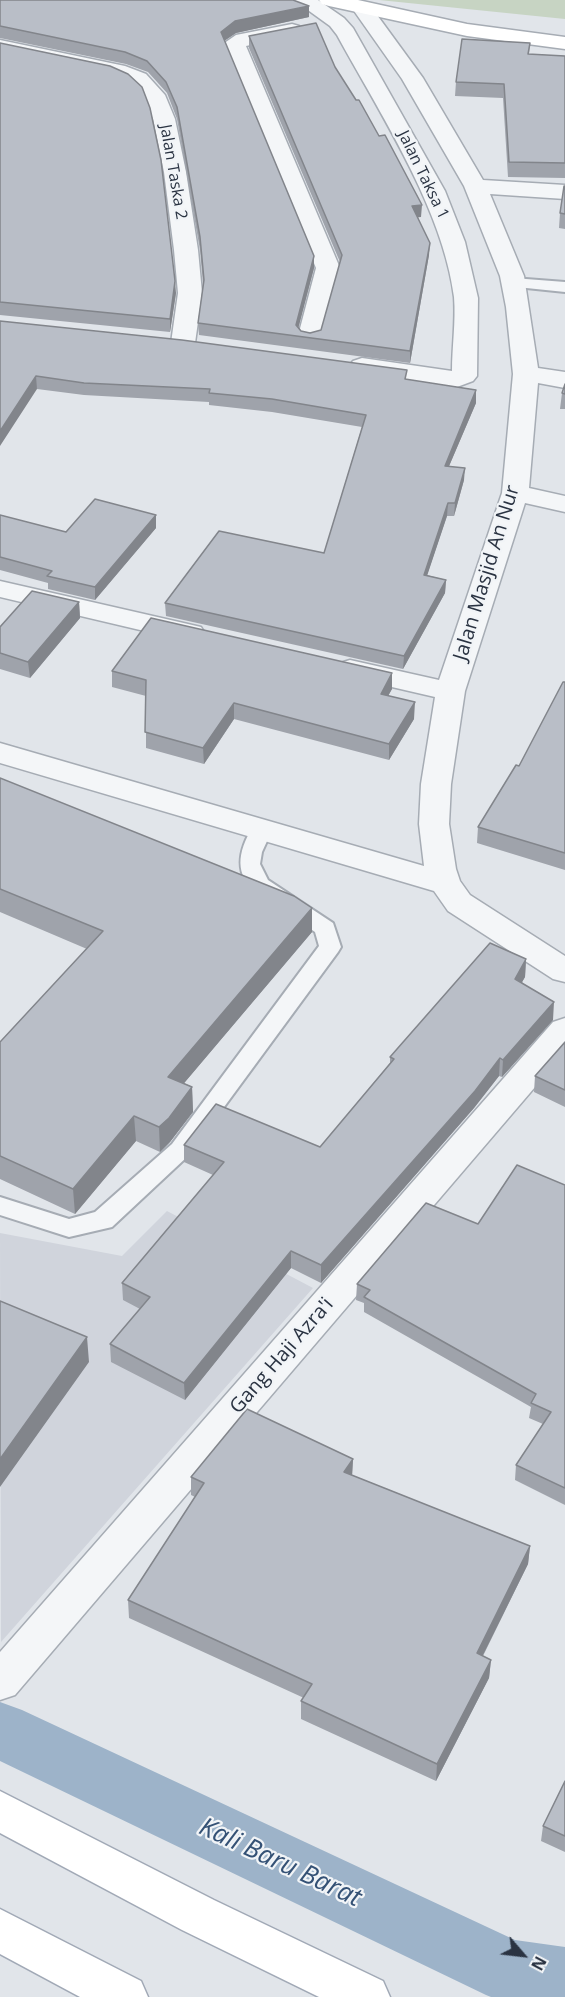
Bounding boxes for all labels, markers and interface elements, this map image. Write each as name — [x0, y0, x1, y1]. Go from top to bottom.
street label: Jalan Taska 2 — [155, 123, 191, 221]
street label: Jalan Taksa 1 — [393, 128, 453, 222]
street label: Jalan Masjid An Nur — [449, 483, 525, 663]
street label: Gang Haji Azra'i — [225, 1293, 339, 1419]
water label: Kali Baru Barat — [194, 1812, 366, 1914]
north arrow — [493, 1925, 553, 1985]
text: N — [526, 1953, 552, 1974]

